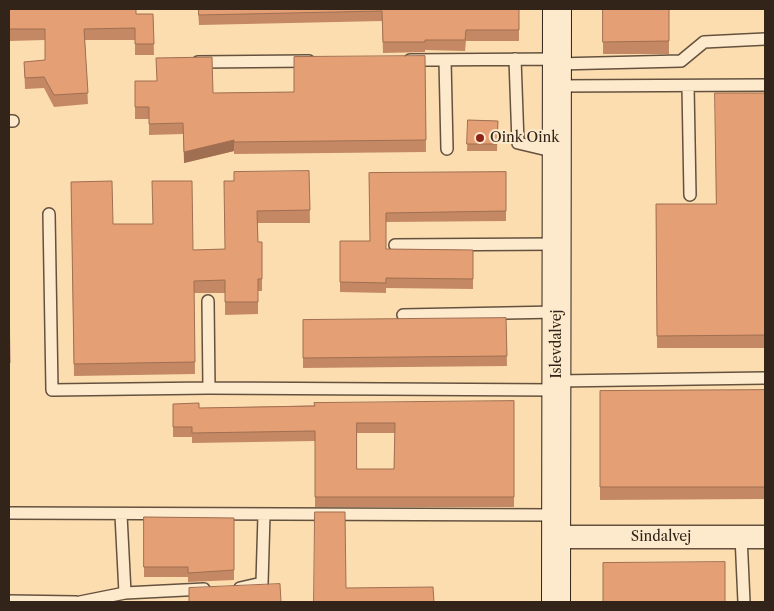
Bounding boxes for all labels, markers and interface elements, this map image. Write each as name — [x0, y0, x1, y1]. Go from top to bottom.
place label: Oink Oink — [490, 130, 559, 146]
marker: Oink Oink — [474, 132, 486, 144]
street label: Islevdalvej — [549, 309, 565, 379]
street label: Sindalvej — [631, 529, 691, 545]

